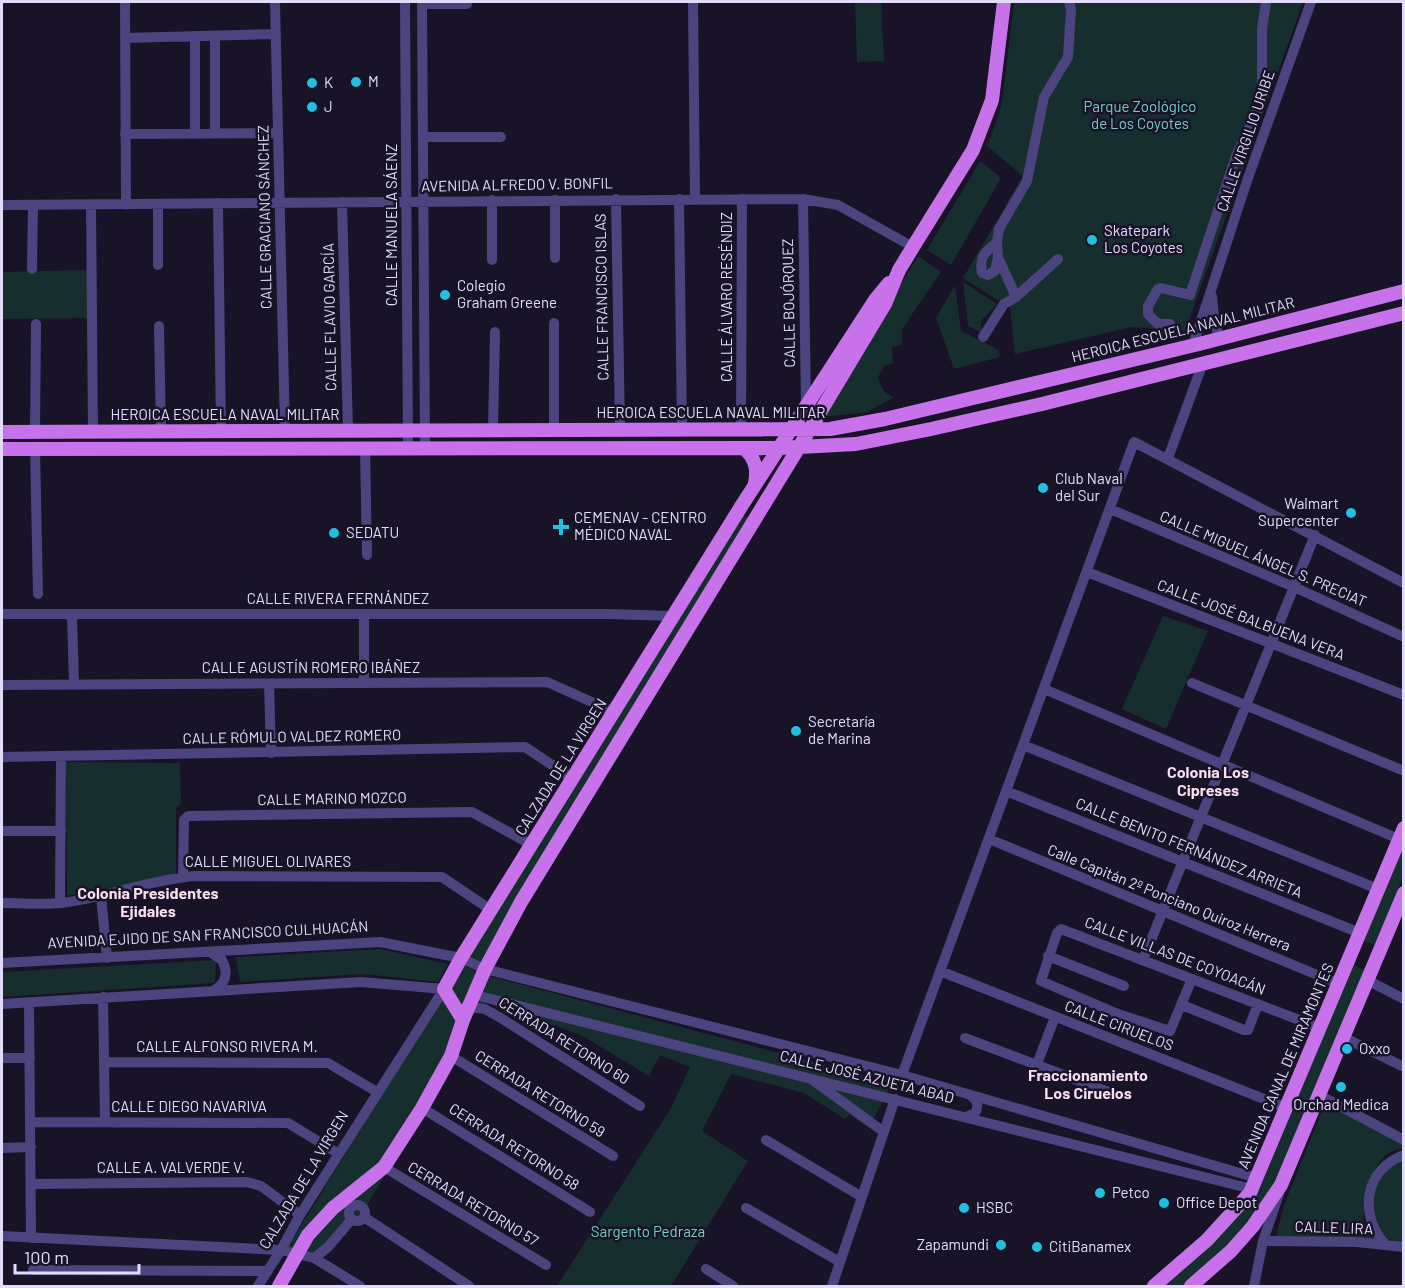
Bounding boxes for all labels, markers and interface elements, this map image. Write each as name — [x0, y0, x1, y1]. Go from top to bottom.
street label: CALLE VIRGILIO URIBE — [1212, 68, 1278, 214]
place label: M — [368, 72, 379, 90]
place label: K — [324, 73, 333, 91]
marker: M — [349, 75, 363, 89]
marker: K — [305, 76, 319, 90]
place label: J — [324, 97, 333, 115]
park label: Parque Zoológico de Los Coyotes — [1084, 97, 1196, 132]
marker: J — [305, 100, 319, 114]
street label: CALLE GRACIANO SÁNCHEZ — [253, 125, 275, 309]
street label: CALLE MANUELA SÁENZ — [382, 144, 400, 306]
street label: AVENIDA ALFREDO V. BONFIL — [421, 173, 613, 195]
street label: CALLE ÁLVARO RESÉNDIZ — [717, 212, 735, 382]
street label: CALLE FRANCISCO ISLAS — [591, 213, 611, 381]
place label: Skatepark Los Coyotes — [1104, 221, 1183, 256]
marker: Skatepark Los Coyotes — [1085, 233, 1099, 247]
street label: CALLE BOJÓRQUEZ — [778, 238, 798, 368]
street label: CALLE FLAVIO GARCÍA — [319, 243, 339, 391]
place label: Colegio Graham Greene — [457, 276, 557, 311]
marker: Colegio Graham Greene — [438, 288, 452, 302]
street label: HEROICA ESCUELA NAVAL MILITAR — [1069, 293, 1296, 365]
street label: HEROICA ESCUELA NAVAL MILITAR — [596, 403, 826, 421]
street label: HEROICA ESCUELA NAVAL MILITAR — [110, 405, 340, 423]
place label: Club Naval del Sur — [1055, 469, 1123, 504]
marker: Club Naval del Sur — [1036, 481, 1050, 495]
place label: Walmart Supercenter — [1258, 494, 1340, 529]
street label: CALLE MIGUEL ÁNGEL S. PRECIAT — [1157, 506, 1370, 610]
marker: Walmart Supercenter — [1344, 506, 1358, 520]
place label: CEMENAV - CENTRO MÉDICO NAVAL — [574, 508, 707, 543]
marker: CEMENAV - CENTRO MÉDICO NAVAL — [552, 518, 570, 536]
place label: SEDATU — [346, 523, 399, 541]
marker: SEDATU — [327, 526, 341, 540]
street label: CALLE JOSÉ BALBUENA VERA — [1155, 575, 1348, 663]
street label: CALLE RIVERA FERNÁNDEZ — [247, 589, 429, 607]
street label: CALLE AGUSTÍN ROMERO IBÁÑEZ — [202, 658, 420, 676]
street label: CALZADA DE LA VIRGEN — [511, 695, 610, 838]
place label: Secretaría de Marina — [808, 712, 875, 747]
marker: Secretaría de Marina — [789, 724, 803, 738]
street label: CALLE RÓMULO VALDEZ ROMERO — [183, 725, 401, 747]
district label: Colonia Los Cipreses — [1167, 762, 1249, 799]
street label: CALLE MARINO MOZCO — [257, 788, 407, 808]
street label: CALLE BENITO FERNÁNDEZ ARRIETA — [1073, 793, 1305, 901]
street label: Calle Capitán 2º Ponciano Quiroz Herrera — [1045, 840, 1294, 954]
street label: CALLE MIGUEL OLIVARES — [185, 852, 351, 870]
district label: Colonia Presidentes Ejidales — [77, 883, 219, 920]
street label: CALLE VILLAS DE COYOACÁN — [1082, 912, 1268, 998]
street label: AVENIDA EJIDO DE SAN FRANCISCO CULHUACÁN — [47, 917, 369, 951]
street label: AVENIDA CANAL DE MIRAMONTES — [1234, 960, 1337, 1171]
street label: CERRADA RETORNO 60 — [496, 993, 633, 1088]
street label: CALLE CIRUELOS — [1063, 996, 1176, 1054]
street label: CALLE ALFONSO RIVERA M. — [136, 1037, 318, 1055]
place label: Oxxo — [1359, 1039, 1391, 1057]
marker: Oxxo — [1340, 1042, 1354, 1056]
street label: CERRADA RETORNO 59 — [472, 1046, 609, 1140]
street label: CALLE JOSÉ AZUETA ABAD — [778, 1046, 956, 1106]
district label: Fraccionamiento Los Ciruelos — [1028, 1065, 1148, 1102]
marker: Orchad Medica — [1334, 1080, 1348, 1094]
place label: Orchad Medica — [1293, 1095, 1389, 1113]
street label: CALLE DIEGO NAVARIVA — [111, 1097, 267, 1115]
street label: CERRADA RETORNO 58 — [446, 1099, 583, 1193]
street label: CALZADA DE LA VIRGEN — [255, 1107, 352, 1252]
street label: CERRADA RETORNO 57 — [405, 1157, 542, 1249]
street label: CALLE A. VALVERDE V. — [97, 1158, 245, 1176]
place label: Petco — [1112, 1183, 1150, 1201]
marker: Petco — [1093, 1186, 1107, 1200]
place label: Office Depot — [1176, 1193, 1257, 1211]
marker: Office Depot — [1157, 1196, 1171, 1210]
place label: HSBC — [976, 1198, 1013, 1216]
marker: HSBC — [957, 1201, 971, 1215]
street label: CALLE LIRA — [1294, 1217, 1374, 1237]
park label: Sargento Pedraza — [591, 1222, 705, 1240]
place label: Zapamundi — [917, 1235, 989, 1253]
scale bar — [15, 1237, 140, 1275]
place label: CitiBanamex — [1049, 1237, 1131, 1255]
marker: Zapamundi — [994, 1238, 1008, 1252]
marker: CitiBanamex — [1030, 1240, 1044, 1254]
text: 100 m — [24, 1246, 69, 1268]

